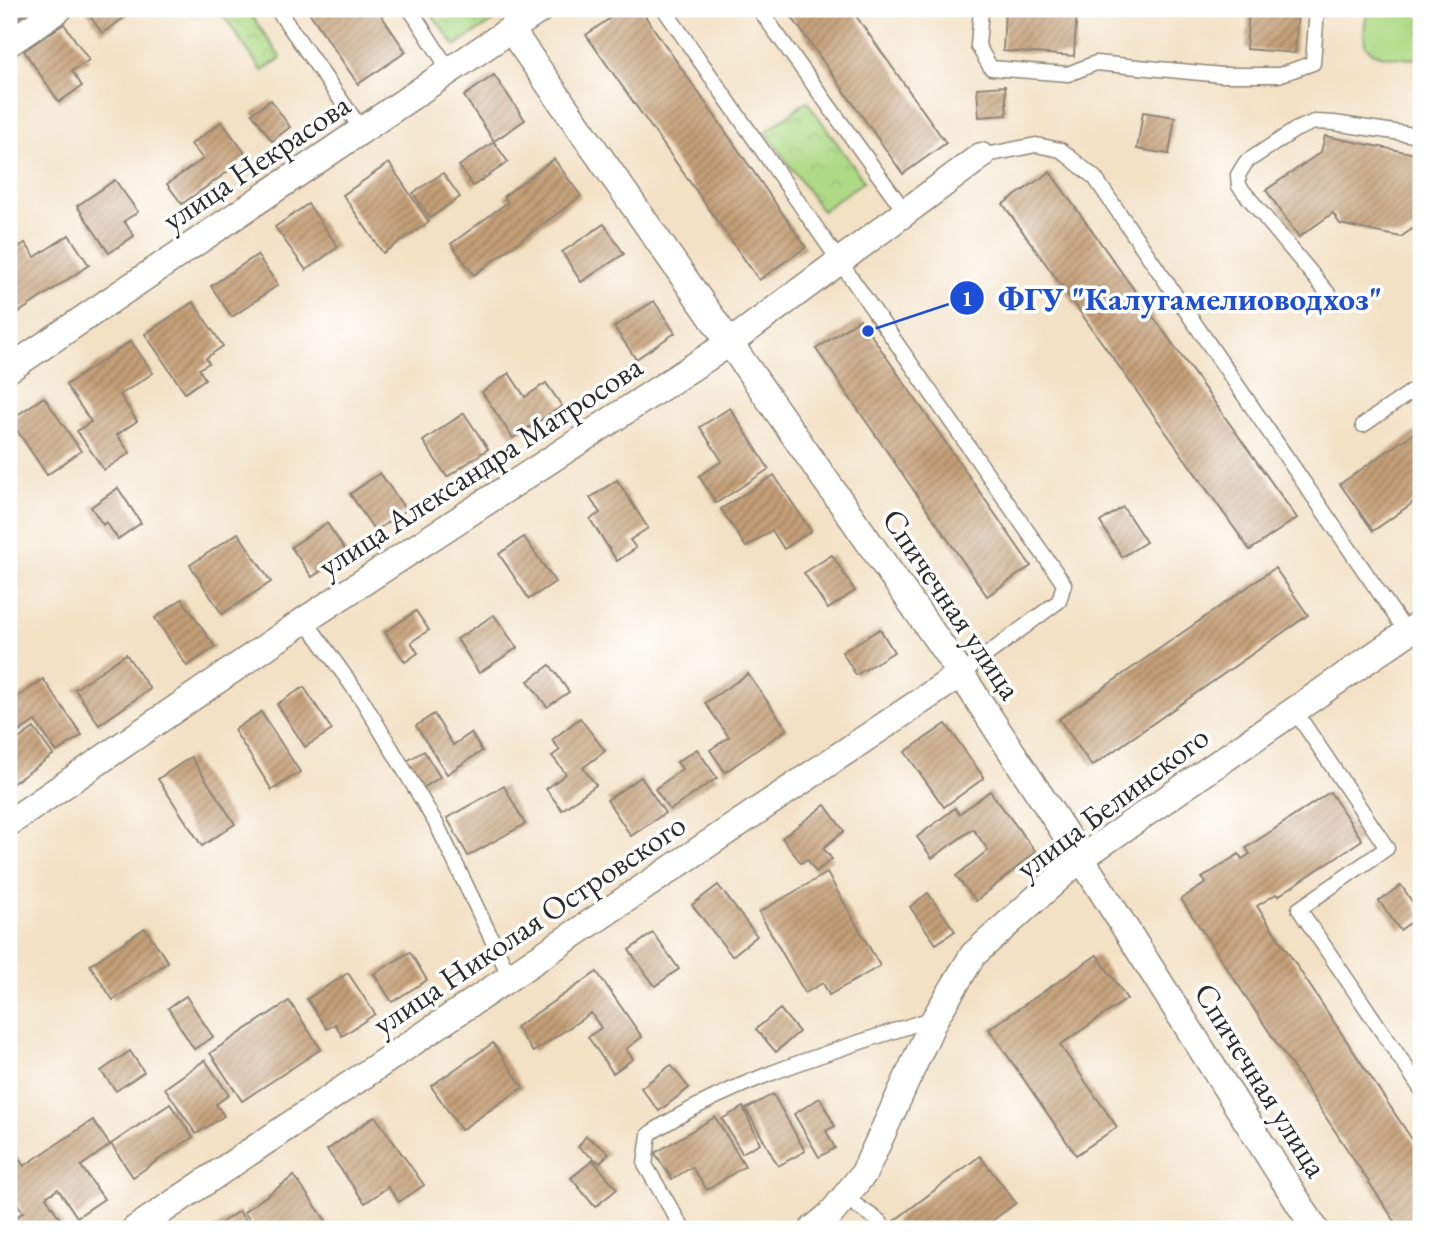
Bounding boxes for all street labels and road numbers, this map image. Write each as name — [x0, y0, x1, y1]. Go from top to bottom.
street label: улица Некрасова — [154, 83, 358, 240]
street label: улица Александра Матросова — [310, 345, 650, 587]
street label: Спичечная улица — [873, 500, 1032, 708]
street label: улица Белинского — [1007, 716, 1217, 888]
street label: улица Николая Островского — [364, 803, 694, 1045]
street label: Спичечная улица — [1184, 975, 1338, 1185]

